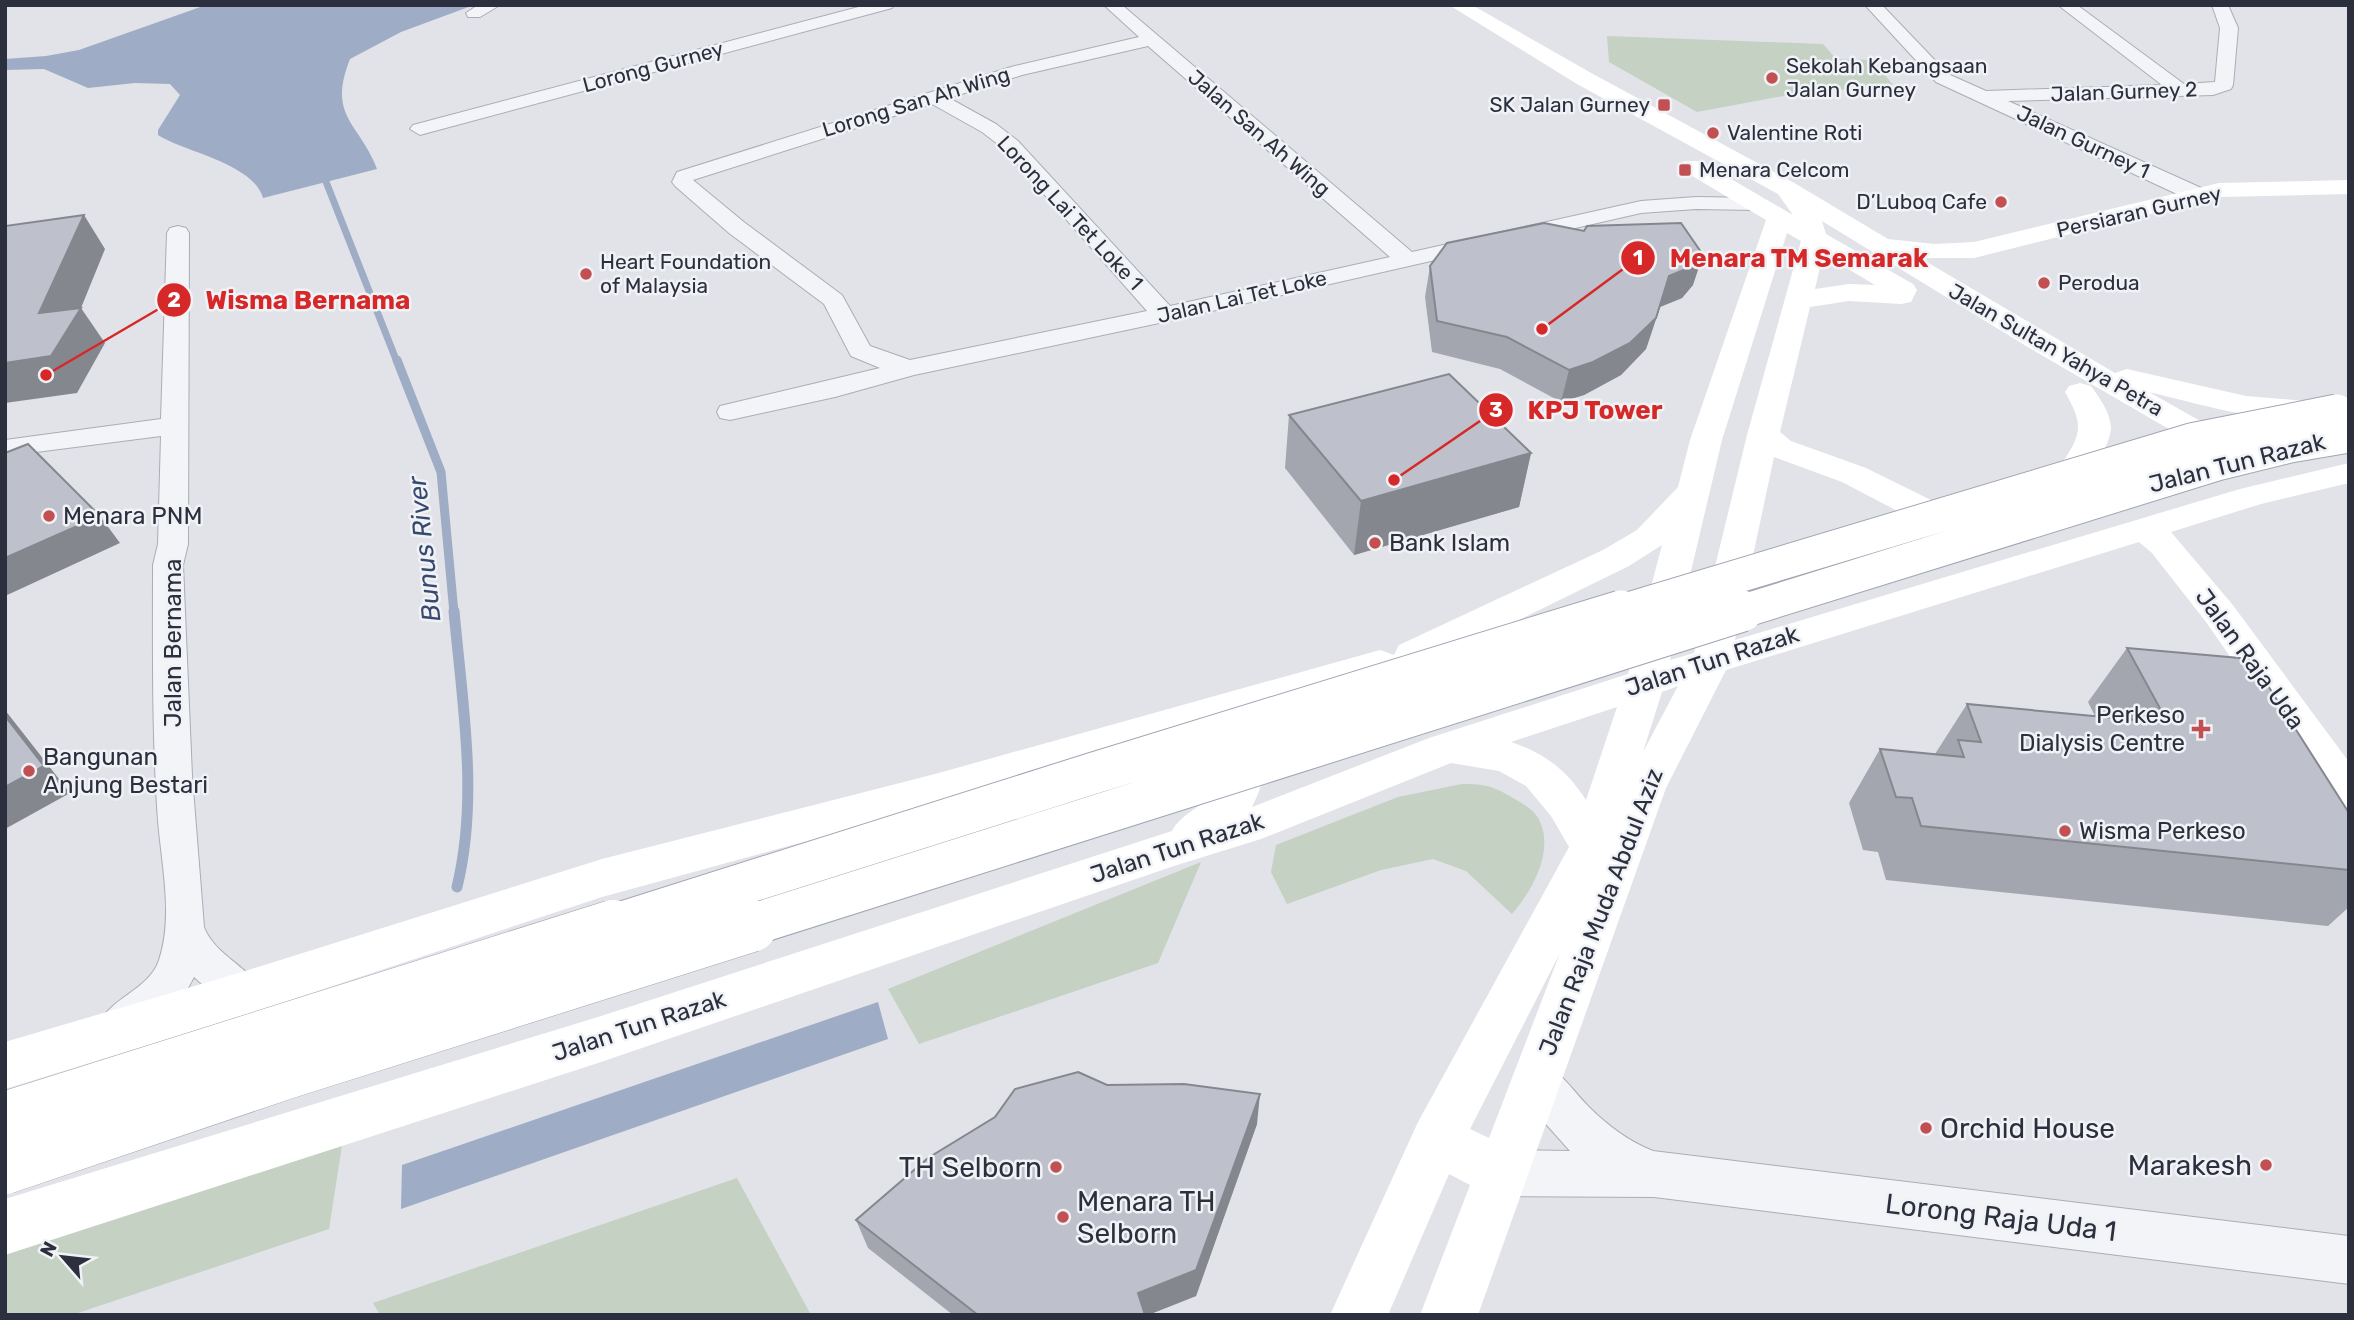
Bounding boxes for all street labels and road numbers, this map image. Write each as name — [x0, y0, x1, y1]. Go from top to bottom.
street label: Lorong Gurney — [580, 36, 726, 97]
street label: Lorong San Ah Wing — [819, 61, 1013, 142]
street label: Jalan San Ah Wing — [1183, 64, 1336, 201]
street label: Jalan Gurney 2 — [2050, 76, 2198, 107]
street label: Jalan Gurney 1 — [2013, 100, 2154, 183]
street label: Lorong Lai Tet Loke 1 — [992, 130, 1148, 295]
street label: Persiaran Gurney — [2054, 180, 2224, 243]
street label: Jalan Lai Tet Loke — [1155, 265, 1329, 328]
street label: Jalan Sultan Yahya Petra — [1945, 278, 2168, 421]
street label: Jalan Tun Razak — [2146, 427, 2329, 498]
street label: Jalan Bernama — [159, 559, 187, 727]
street label: Jalan Raja Uda — [2190, 583, 2310, 735]
street label: Jalan Tun Razak — [1622, 620, 1803, 702]
street label: Jalan Raja Muda Abdul Aziz — [1533, 765, 1669, 1059]
street label: Jalan Tun Razak — [1087, 807, 1268, 889]
street label: Jalan Tun Razak — [549, 985, 730, 1067]
street label: Lorong Raja Uda 1 — [1883, 1187, 2118, 1248]

